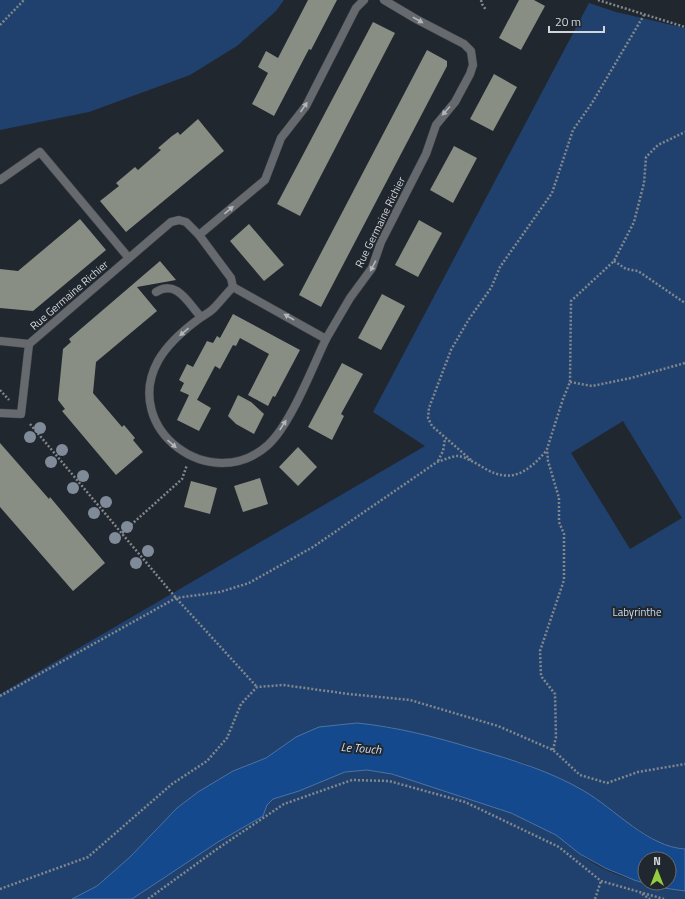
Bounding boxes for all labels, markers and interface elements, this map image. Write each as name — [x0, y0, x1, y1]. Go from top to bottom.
scale bar — [549, 8, 604, 34]
text: 20 m — [555, 12, 581, 31]
one-way arrow — [412, 17, 424, 23]
one-way arrow — [300, 102, 308, 113]
one-way arrow — [442, 107, 451, 116]
street label: Rue Germaine Richier — [351, 174, 409, 270]
one-way arrow — [224, 205, 235, 214]
street label: Rue Germaine Richier — [26, 256, 112, 334]
one-way arrow — [370, 260, 376, 272]
one-way arrow — [283, 314, 295, 321]
one-way arrow — [179, 327, 189, 336]
one-way arrow — [279, 420, 287, 430]
one-way arrow — [167, 439, 178, 448]
park label: Labyrinthe — [612, 604, 662, 620]
water label: Le Touch — [340, 737, 383, 759]
north arrow — [637, 851, 677, 891]
text: N — [653, 853, 661, 869]

